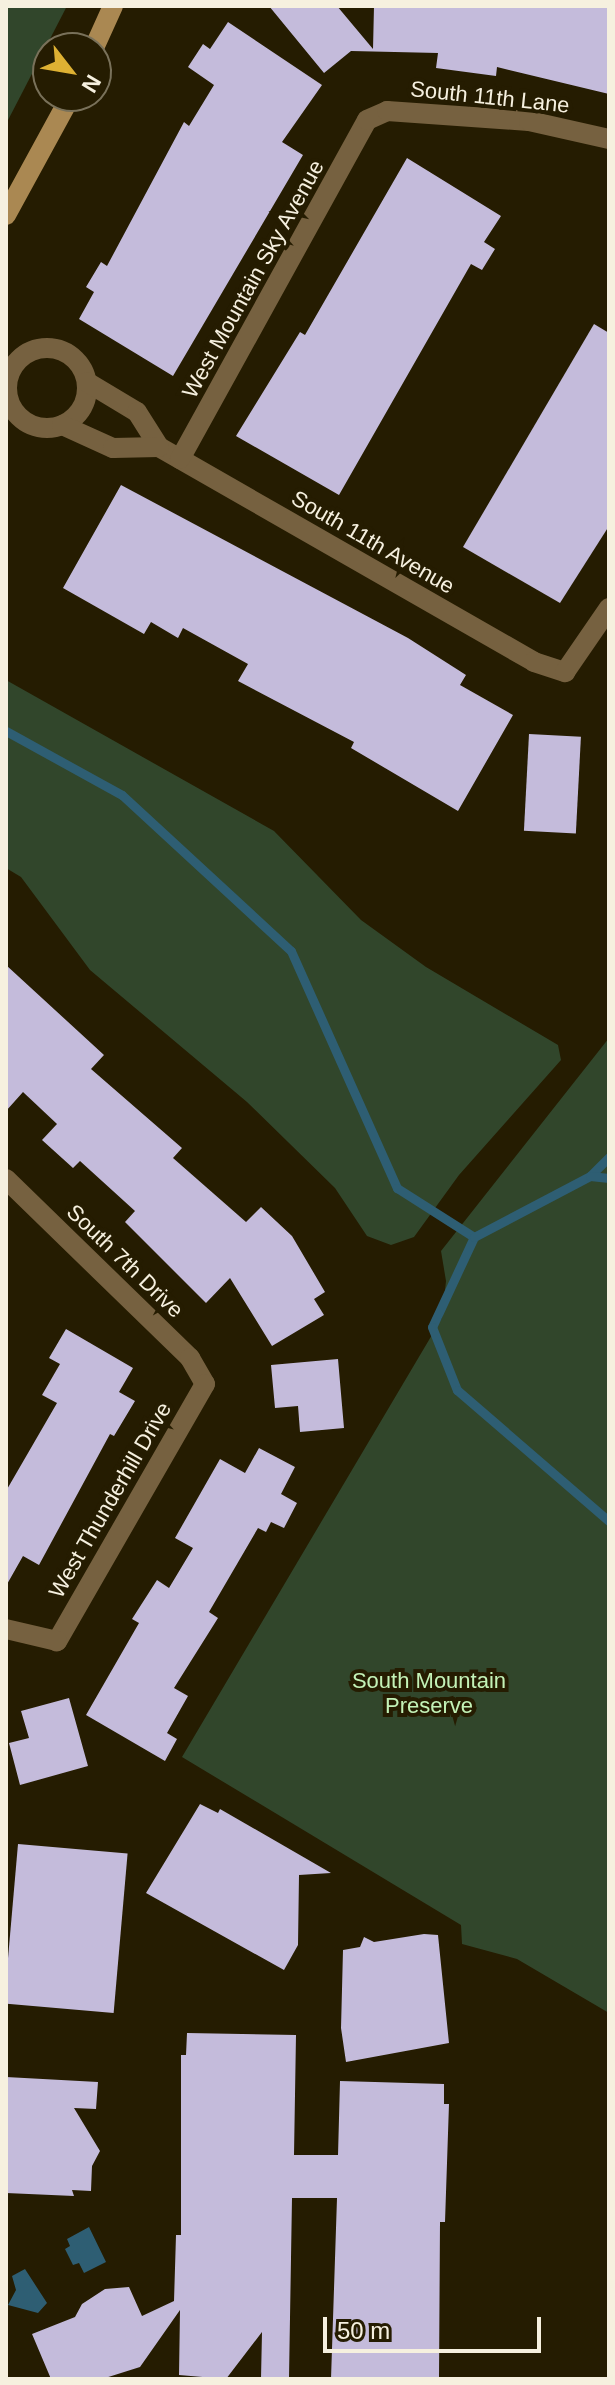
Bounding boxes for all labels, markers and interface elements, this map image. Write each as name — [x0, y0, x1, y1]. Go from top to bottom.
north arrow — [32, 32, 112, 112]
text: N — [76, 70, 106, 97]
street label: South 11th Lane — [409, 76, 571, 118]
street label: West Mountain Sky Avenue — [176, 155, 330, 403]
street label: South 11th Avenue — [286, 484, 460, 600]
street label: South 7th Drive — [61, 1199, 189, 1323]
street label: West Thunderhill Drive — [43, 1397, 177, 1603]
park label: South Mountain Preserve — [352, 1667, 506, 1718]
scale bar — [327, 2301, 545, 2351]
text: 50 m — [337, 2317, 390, 2344]

